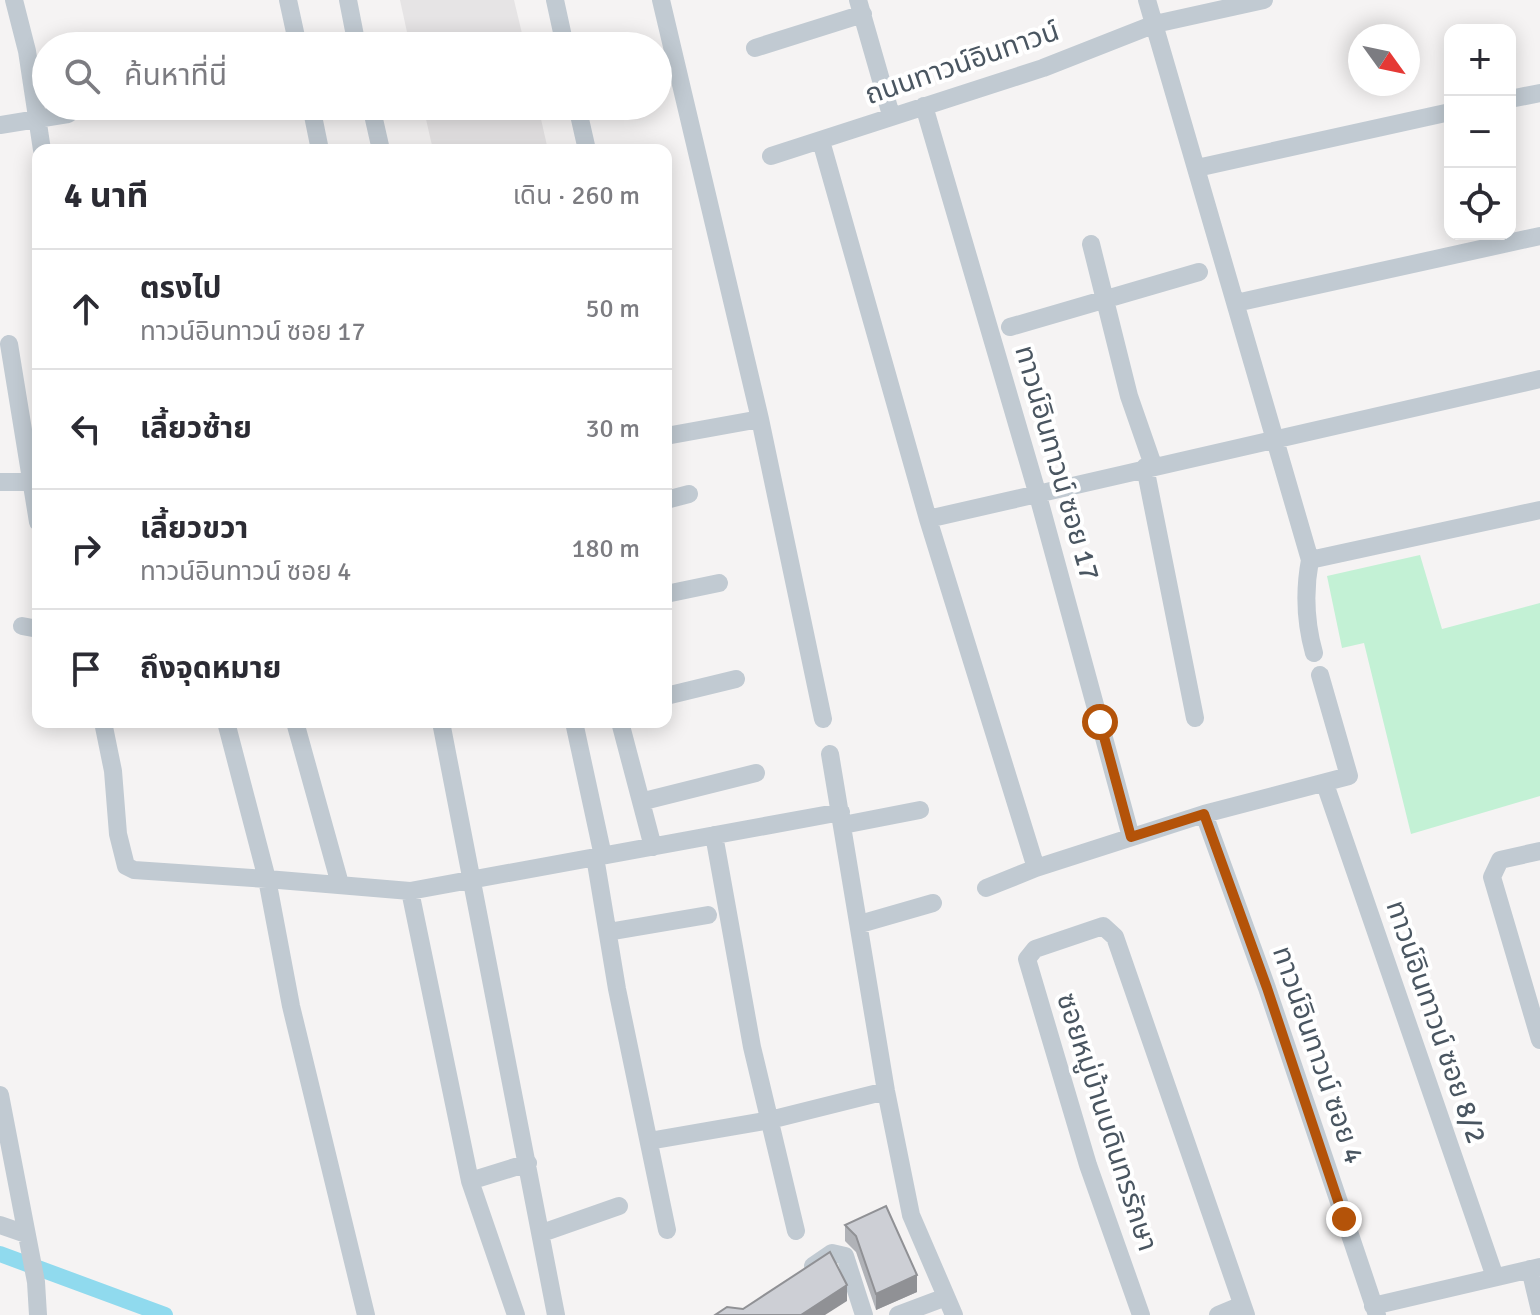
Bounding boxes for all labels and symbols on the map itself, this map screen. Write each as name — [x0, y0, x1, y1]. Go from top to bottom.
street label: ถนนทาวน์อินทาวน์ — [860, 14, 1064, 112]
north arrow — [1348, 24, 1420, 96]
street label: ทาวน์อินทาวน์ ซอย 17 — [1007, 342, 1107, 584]
route start — [1082, 704, 1118, 740]
street label: ทาวน์อินทาวน์ ซอย 8/2 — [1378, 896, 1494, 1148]
street label: ทาวน์อินทาวน์ ซอย 4 — [1265, 942, 1371, 1168]
street label: ซอยหมู่บ้านบดินทรรักษา — [1049, 989, 1165, 1255]
route end — [1326, 1201, 1362, 1237]

